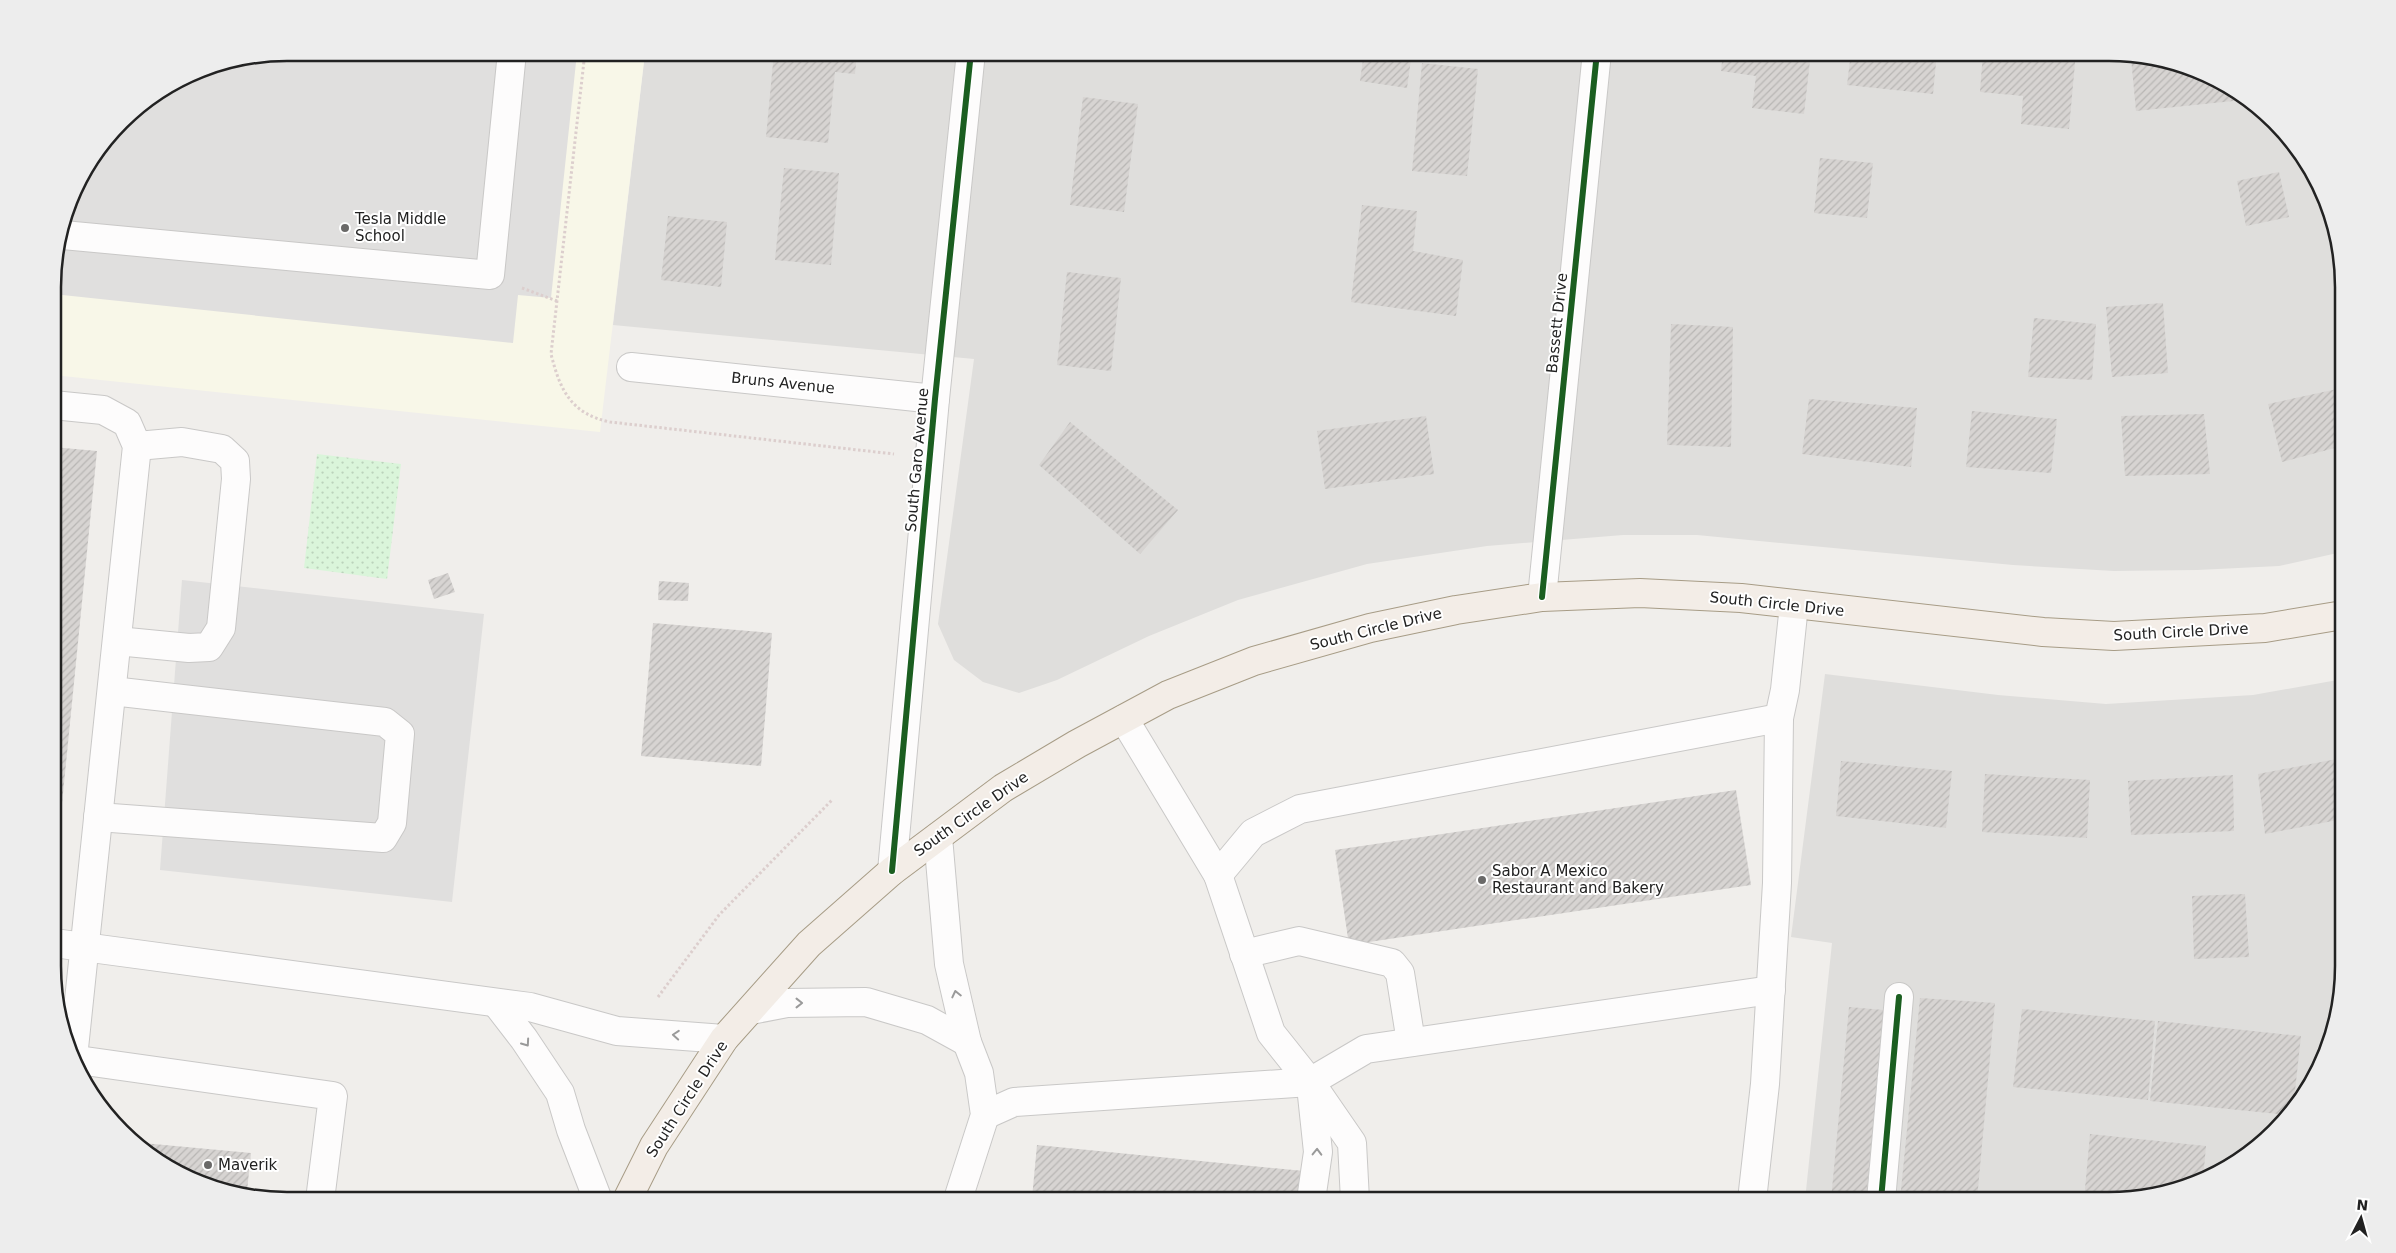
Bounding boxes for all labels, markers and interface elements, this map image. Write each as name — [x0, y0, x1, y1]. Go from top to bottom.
place label: Tesla Middle School — [354, 210, 446, 245]
marker: Tesla Middle School — [339, 222, 351, 234]
street label: Bassett Drive — [1543, 272, 1571, 374]
street label: Bruns Avenue — [730, 369, 836, 397]
street label: South Garo Avenue — [902, 387, 932, 533]
street label: South Circle Drive — [1709, 588, 1845, 620]
street label: South Circle Drive — [1308, 604, 1444, 654]
street label: South Circle Drive — [2113, 619, 2249, 645]
street label: South Circle Drive — [910, 768, 1032, 860]
place label: Sabor A Mexico Restaurant and Bakery — [1492, 862, 1664, 897]
marker: Sabor A Mexico Restaurant and Bakery — [1476, 874, 1488, 886]
one-way arrow — [951, 990, 962, 999]
one-way arrow — [795, 998, 803, 1008]
one-way arrow — [671, 1030, 679, 1041]
one-way arrow — [520, 1037, 529, 1047]
street label: South Circle Drive — [643, 1037, 731, 1161]
one-way arrow — [1312, 1148, 1322, 1156]
place label: Maverik — [218, 1156, 278, 1174]
marker: Maverik — [202, 1159, 214, 1171]
north arrow — [2336, 1193, 2386, 1243]
text: N — [2356, 1197, 2369, 1214]

